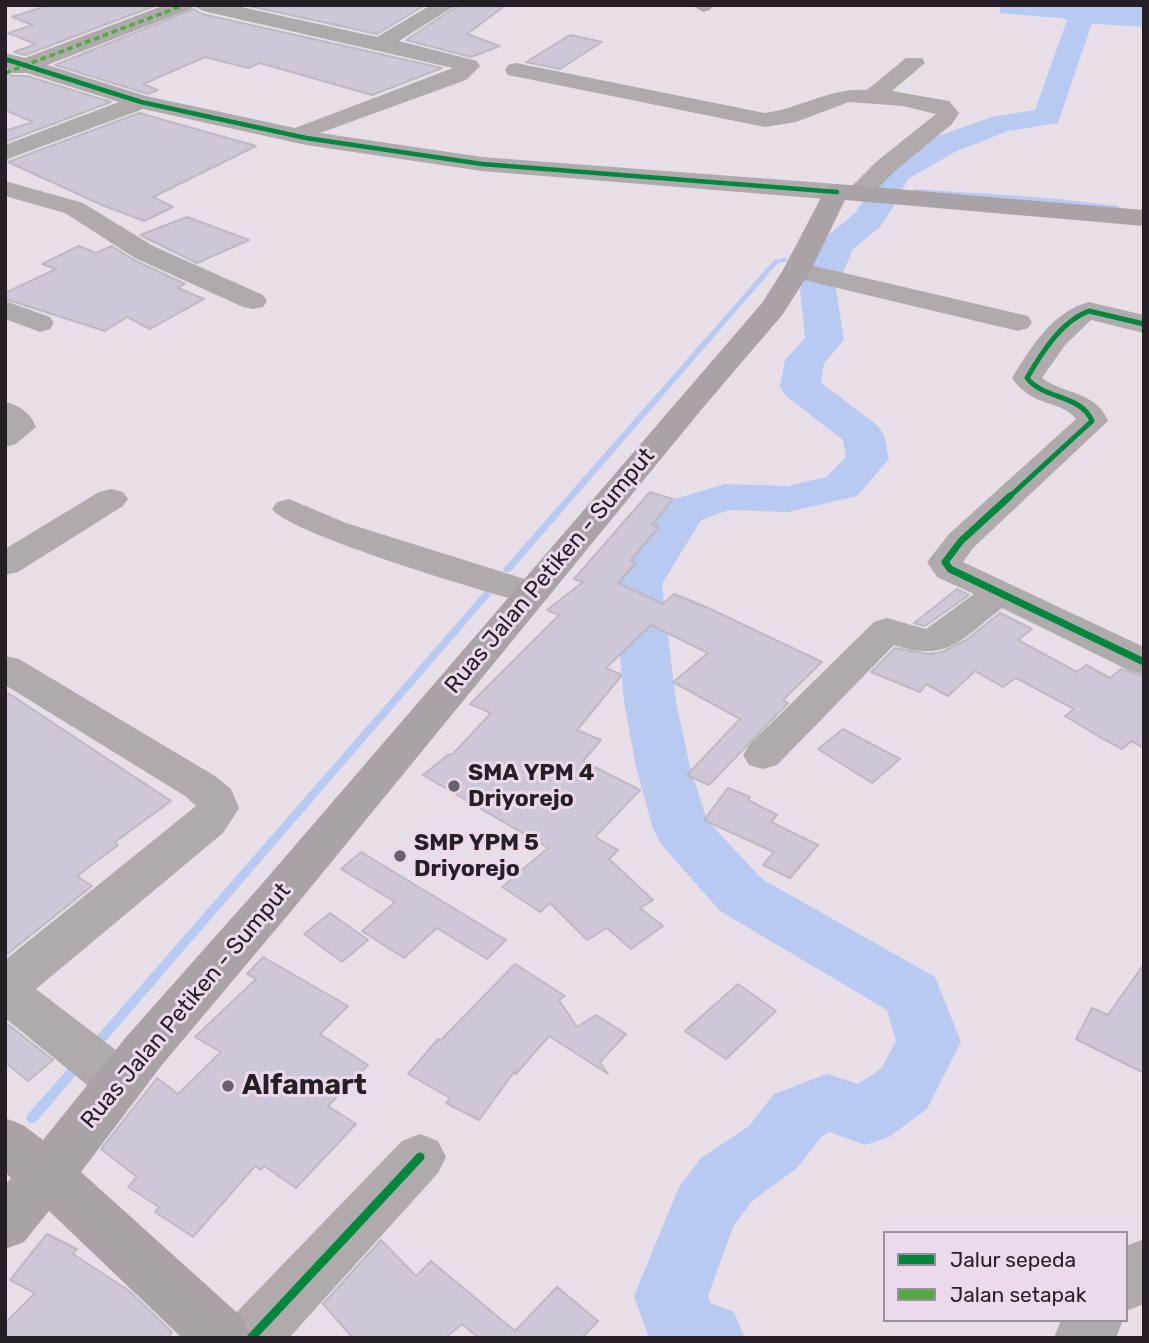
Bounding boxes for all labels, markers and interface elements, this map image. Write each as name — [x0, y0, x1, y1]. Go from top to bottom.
street label: Ruas Jalan Petiken - Sumput — [439, 443, 661, 699]
place label: SMA YPM 4 Driyorejo — [468, 759, 595, 813]
marker: SMA YPM 4 Driyorejo — [446, 778, 462, 794]
place label: SMP YPM 5 Driyorejo — [414, 829, 539, 883]
marker: SMP YPM 5 Driyorejo — [392, 848, 408, 864]
street label: Ruas Jalan Petiken - Sumput — [75, 878, 297, 1134]
place label: Alfamart — [242, 1069, 367, 1103]
marker: Alfamart — [220, 1078, 236, 1094]
legend — [883, 1231, 1128, 1322]
text: Jalur sepeda — [950, 1247, 1076, 1272]
text: Jalan setapak — [950, 1282, 1087, 1307]

